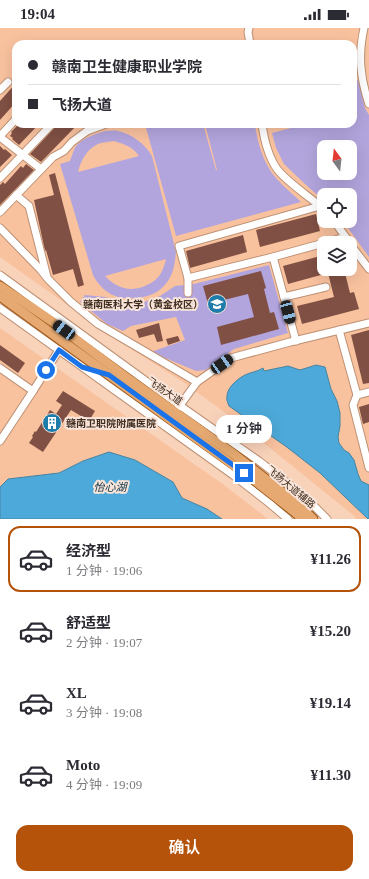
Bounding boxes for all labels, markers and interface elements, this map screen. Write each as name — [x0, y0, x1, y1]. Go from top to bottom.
text: 19:04 — [20, 6, 55, 22]
text: 赣南卫生健康职业学院 — [52, 59, 202, 75]
text: 飞扬大道 — [52, 97, 112, 113]
north arrow — [317, 140, 357, 180]
map controls — [317, 140, 357, 276]
button: locate — [317, 188, 357, 228]
button: layers — [317, 236, 357, 276]
school or university icon: 赣南医科大学（黄金校区） — [206, 293, 228, 315]
place label: 赣南医科大学（黄金校区） — [83, 298, 203, 310]
car — [279, 299, 297, 325]
car — [51, 318, 77, 342]
car — [209, 352, 235, 376]
route start — [37, 361, 55, 379]
street label: 飞扬大道 — [145, 375, 185, 407]
building icon: 赣南卫职院附属医院 — [41, 412, 63, 434]
callout: 1 分钟 — [216, 415, 272, 443]
place label: 赣南卫职院附属医院 — [66, 418, 156, 429]
text: 1 分钟 — [226, 421, 262, 436]
route end — [235, 464, 253, 482]
street label: 飞扬大道辅路 — [264, 464, 318, 510]
water label: 怡心湖 — [94, 481, 128, 493]
icon: car — [18, 541, 54, 577]
text: 经济型 — [66, 543, 111, 559]
text: ¥11.26 — [311, 551, 351, 567]
text: 1 分钟 · 19:06 — [66, 563, 142, 578]
icon: car — [18, 613, 54, 649]
text: 舒适型 — [66, 615, 111, 631]
text: ¥15.20 — [310, 623, 351, 639]
text: 2 分钟 · 19:07 — [66, 635, 142, 650]
icon: car — [18, 685, 54, 721]
text: XL — [66, 685, 87, 701]
text: ¥19.14 — [310, 695, 351, 711]
text: 3 分钟 · 19:08 — [66, 705, 142, 720]
icon: car — [18, 757, 54, 793]
text: Moto — [66, 757, 100, 773]
text: ¥11.30 — [311, 767, 351, 783]
text: 4 分钟 · 19:09 — [66, 777, 142, 792]
button: 确认 — [16, 825, 353, 871]

